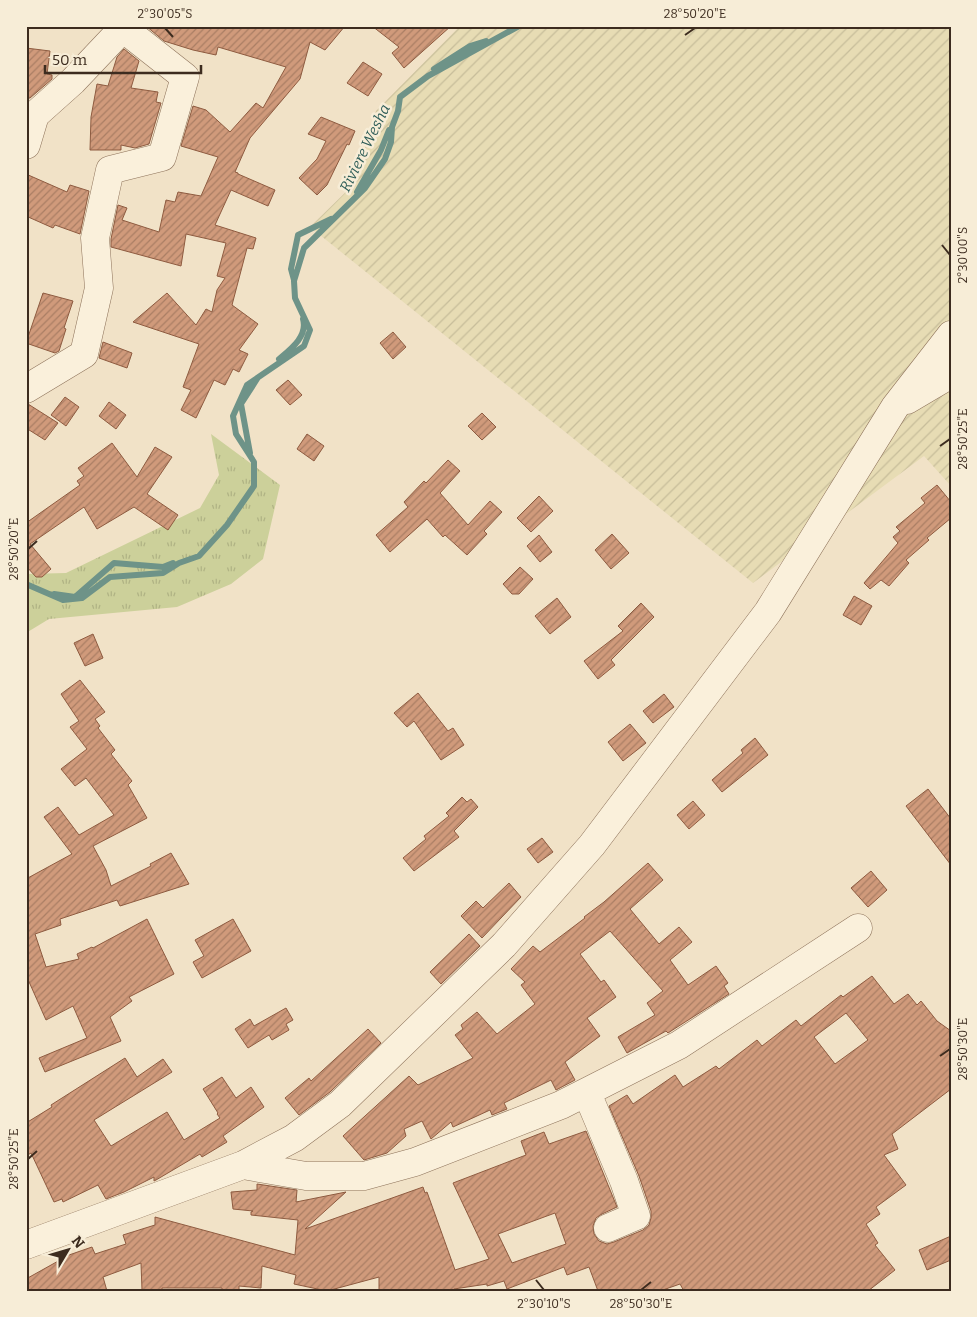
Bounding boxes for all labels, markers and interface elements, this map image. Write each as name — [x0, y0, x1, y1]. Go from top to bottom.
text: 2°30'05"S — [137, 7, 193, 21]
text: 28°50'20"E — [664, 7, 726, 21]
scale bar — [45, 42, 201, 74]
text: 50 m — [52, 51, 88, 69]
water label: Riviere Wesha — [336, 101, 394, 195]
text: 2°30'00"S — [956, 227, 970, 283]
text: 28°50'25"E — [956, 409, 970, 470]
text: 28°50'20"E — [7, 518, 21, 580]
text: 28°50'30"E — [956, 1018, 970, 1080]
text: 28°50'25"E — [7, 1129, 21, 1190]
north arrow — [42, 1224, 92, 1274]
text: N — [68, 1233, 88, 1252]
text: 2°30'10"S — [517, 1297, 571, 1311]
text: 28°50'30"E — [610, 1297, 672, 1311]

